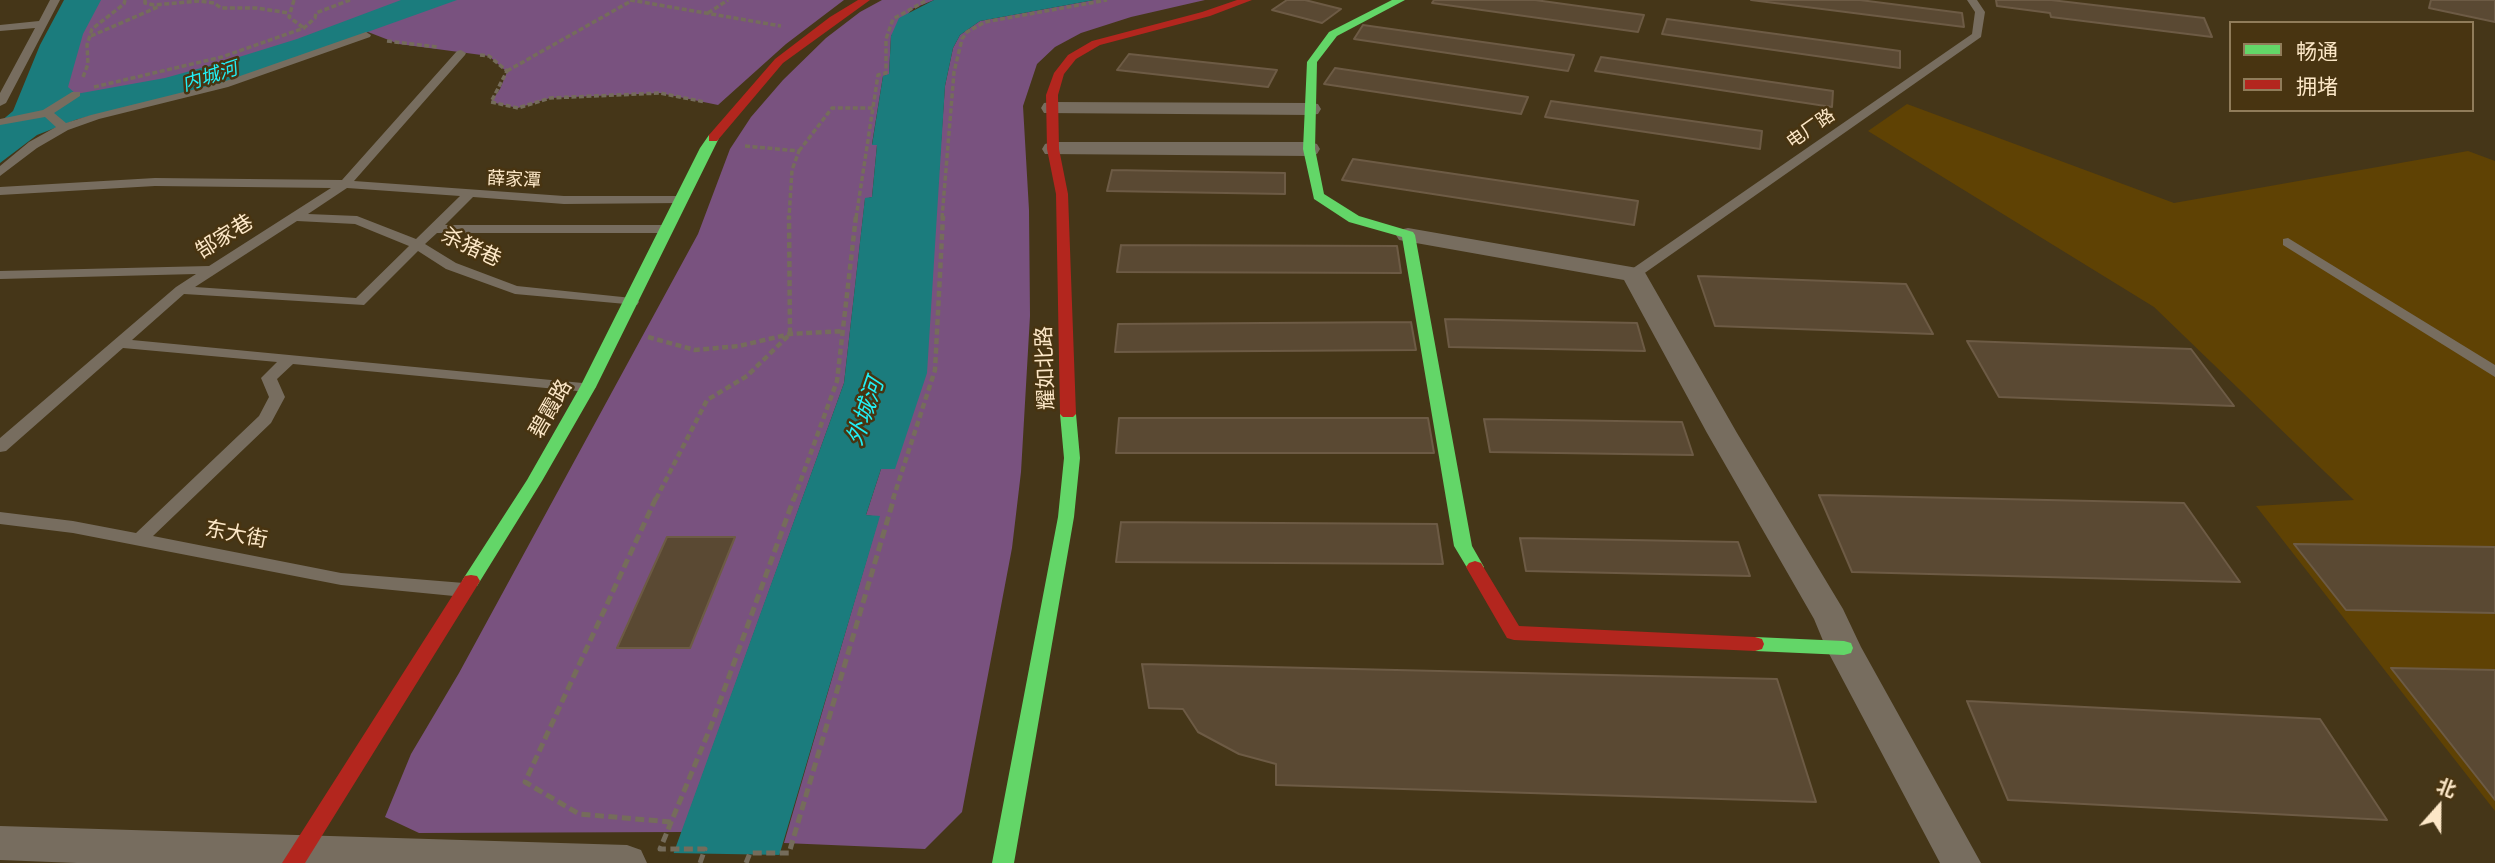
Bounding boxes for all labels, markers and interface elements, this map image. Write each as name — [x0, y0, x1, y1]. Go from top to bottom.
legend — [2229, 21, 2474, 112]
text: 畅通 — [2296, 37, 2338, 65]
water label: 内城河 — [179, 57, 241, 97]
text: 拥堵 — [2296, 72, 2338, 100]
street label: 电厂路 — [1783, 105, 1839, 153]
street label: 薛家潭 — [486, 168, 542, 192]
street label: 郜家巷 — [192, 210, 258, 264]
street label: 杀猪巷 — [437, 223, 505, 273]
street label: 耀如北路 — [1032, 326, 1060, 410]
street label: 碧霞路 — [524, 375, 578, 443]
water label: 外城河 — [842, 375, 890, 449]
street label: 东大街 — [203, 517, 269, 553]
north arrow — [2404, 772, 2474, 842]
text: 北 — [2433, 772, 2460, 803]

